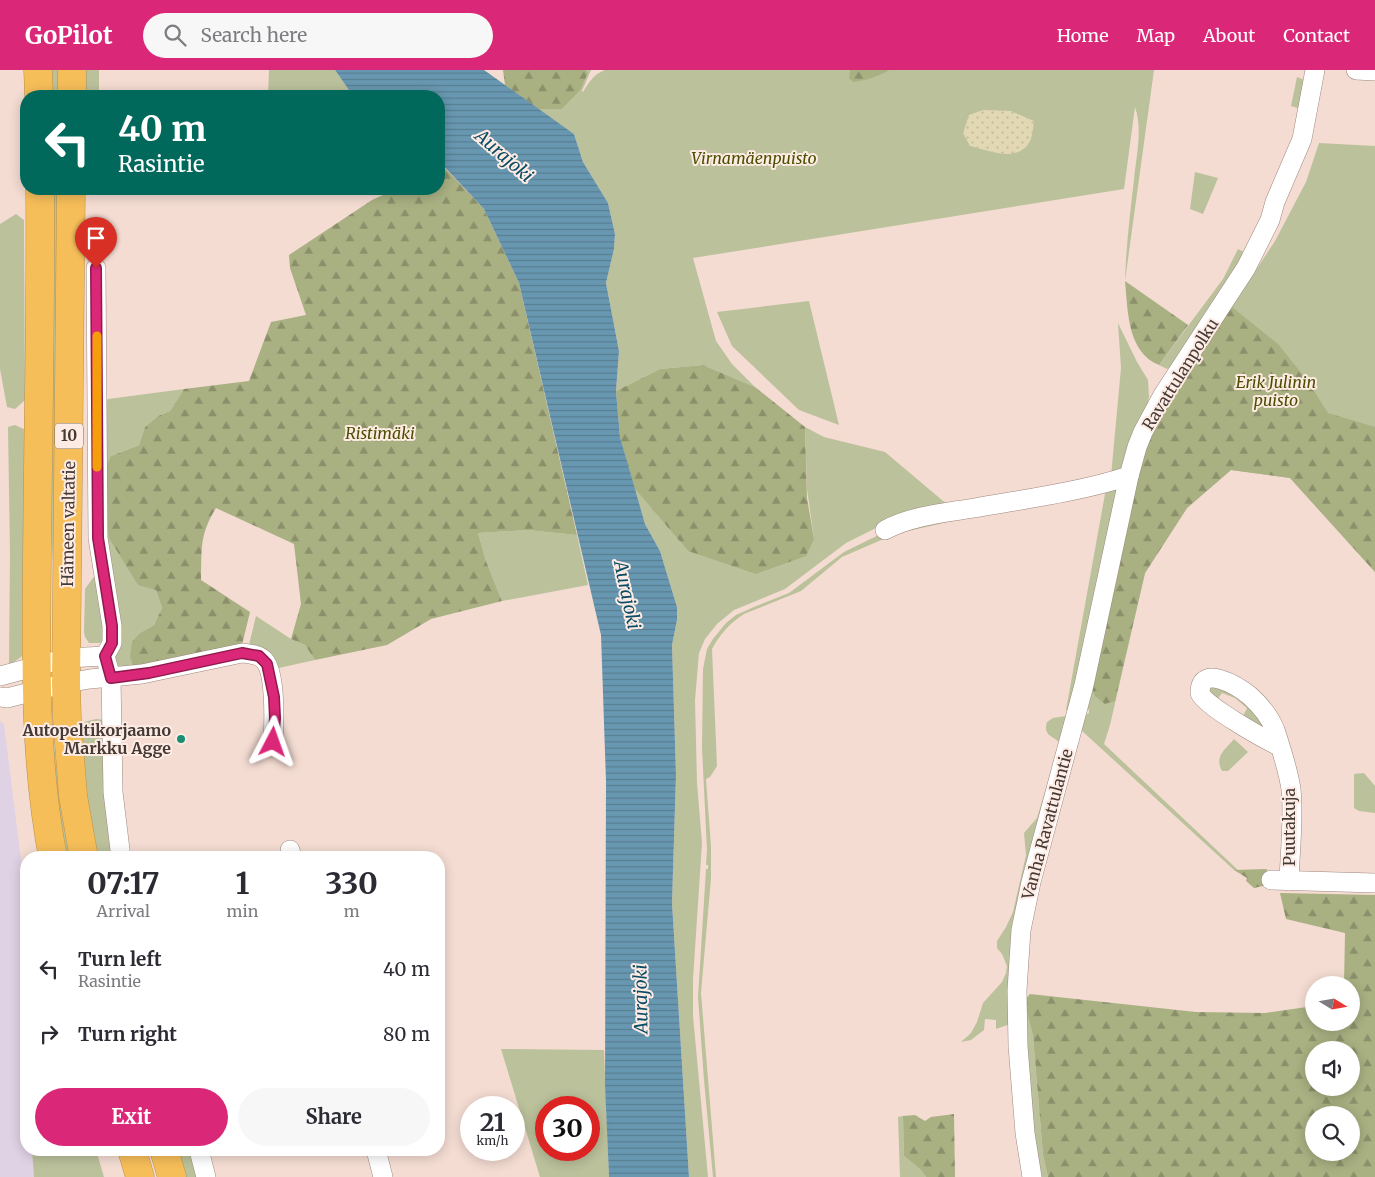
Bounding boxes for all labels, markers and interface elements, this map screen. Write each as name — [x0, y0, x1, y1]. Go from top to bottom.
search box — [143, 13, 493, 58]
text: GoPilot — [25, 20, 113, 51]
icon: search — [161, 21, 189, 49]
text: Search here — [201, 23, 307, 47]
text: Home — [1057, 24, 1109, 47]
text: Map — [1137, 24, 1175, 47]
text: About — [1203, 24, 1255, 47]
text: Contact — [1283, 24, 1350, 47]
text: 40 m — [118, 107, 206, 151]
icon: left — [35, 110, 100, 175]
water label: Aurajoki — [469, 123, 538, 187]
park label: Virnamäenpuisto — [691, 148, 817, 168]
text: Rasintie — [118, 150, 205, 178]
pin — [75, 217, 117, 268]
icon: arrive — [82, 224, 110, 252]
street label: Ravattulanpolku — [1138, 314, 1222, 434]
park label: Erik Julinin puisto — [1236, 372, 1316, 410]
park label: Ristimäki — [345, 423, 415, 443]
road number: 10 — [55, 424, 83, 448]
street label: Hämeen valtatie — [57, 461, 79, 587]
water label: Aurajoki — [609, 557, 646, 631]
position arrow — [246, 715, 298, 767]
place label: Autopeltikorjaamo Markku Agge — [22, 720, 171, 758]
marker: Autopeltikorjaamo Markku Agge — [175, 733, 187, 745]
street label: Vanha Ravattulantie — [1017, 746, 1077, 903]
street label: Puutakuja — [1279, 787, 1299, 866]
text: 07:17 — [87, 864, 160, 902]
text: 1 — [235, 864, 249, 902]
text: 330 — [325, 864, 378, 902]
text: Arrival — [97, 901, 150, 921]
text: min — [227, 901, 258, 921]
text: m — [344, 901, 360, 921]
text: Turn left — [78, 947, 162, 971]
icon: left — [35, 955, 63, 983]
text: 40 m — [383, 957, 430, 981]
water label: Aurajoki — [628, 964, 653, 1036]
text: Rasintie — [78, 971, 141, 991]
north arrow — [1305, 976, 1360, 1031]
map controls — [1305, 976, 1360, 1161]
icon: right — [35, 1020, 63, 1048]
text: Turn right — [78, 1022, 177, 1046]
text: 80 m — [383, 1022, 430, 1046]
button: sound — [1305, 1041, 1360, 1096]
button: Exit — [35, 1088, 228, 1146]
button: Share — [238, 1088, 430, 1146]
speed limit sign: 30 — [535, 1096, 600, 1161]
text: 21 — [480, 1106, 505, 1138]
button: search — [1305, 1106, 1360, 1161]
text: km/h — [477, 1133, 508, 1148]

